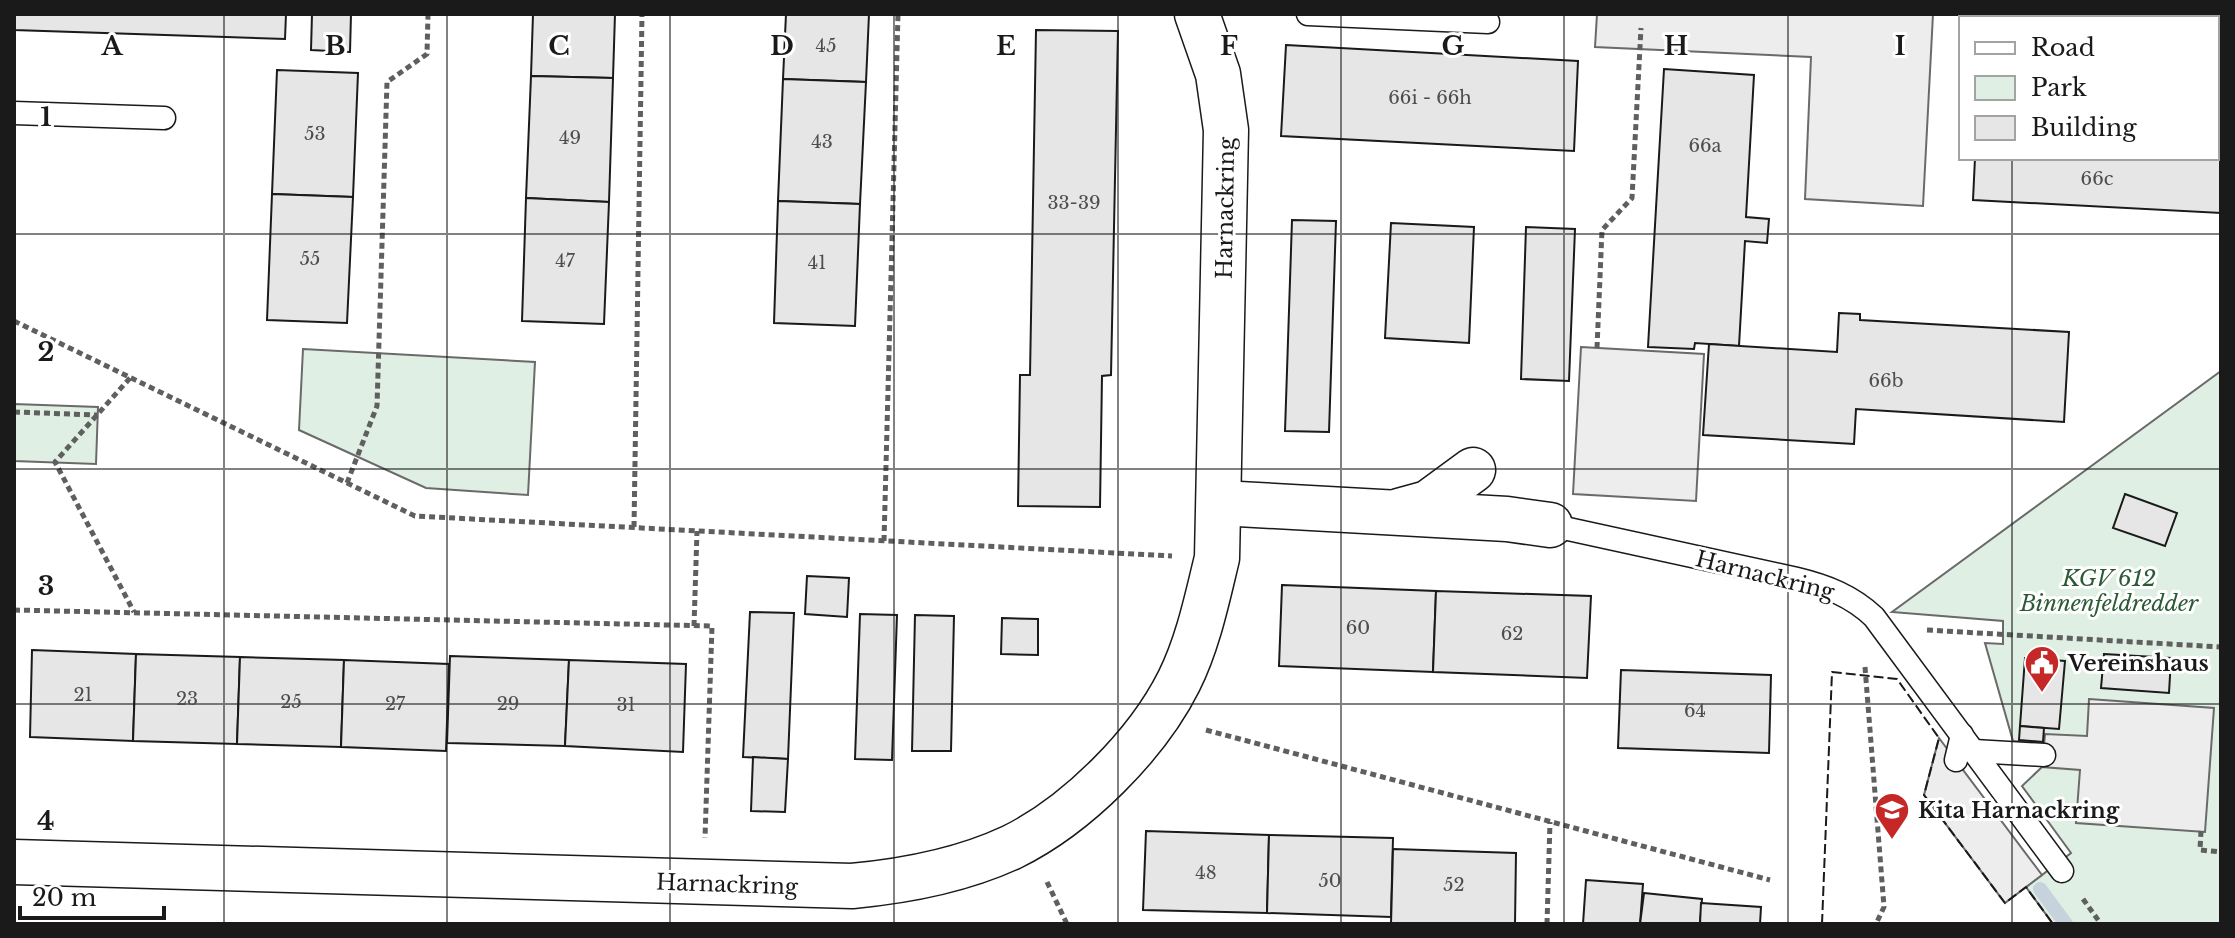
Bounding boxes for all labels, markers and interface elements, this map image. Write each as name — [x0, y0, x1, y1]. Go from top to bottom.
legend — [1959, 16, 2219, 160]
text: A — [100, 30, 123, 62]
text: B — [325, 30, 345, 62]
text: C — [548, 30, 570, 62]
text: D — [770, 30, 794, 62]
text: E — [996, 30, 1016, 62]
text: F — [1220, 30, 1238, 62]
text: G — [1442, 30, 1465, 62]
text: H — [1664, 30, 1688, 62]
text: I — [1894, 30, 1906, 62]
text: Road — [2031, 33, 2095, 62]
house number: 45 — [816, 35, 836, 57]
text: Park — [2031, 73, 2087, 102]
house number: 66i - 66h — [1388, 87, 1472, 109]
text: 1 — [40, 101, 52, 133]
text: Building — [2031, 113, 2137, 142]
house number: 53 — [304, 123, 326, 145]
house number: 49 — [559, 127, 581, 149]
house number: 43 — [811, 131, 833, 153]
house number: 66a — [1688, 135, 1722, 157]
street label: Harnackring — [1211, 136, 1240, 279]
house number: 66c — [2081, 168, 2114, 190]
house number: 33-39 — [1047, 192, 1101, 214]
house number: 55 — [300, 248, 320, 270]
house number: 47 — [555, 250, 576, 272]
house number: 41 — [808, 252, 826, 274]
text: 2 — [38, 336, 54, 368]
house number: 66b — [1869, 370, 1903, 392]
street label: Harnackring — [1693, 545, 1838, 606]
park label: KGV 612 Binnenfeldredder — [2019, 565, 2199, 617]
text: 3 — [38, 570, 54, 602]
house number: 60 — [1346, 617, 1370, 639]
house number: 62 — [1501, 623, 1523, 645]
public building icon: Vereinshaus — [2023, 644, 2061, 694]
place label: Vereinshaus — [2067, 650, 2209, 677]
house number: 21 — [73, 684, 93, 706]
house number: 23 — [176, 688, 198, 710]
house number: 25 — [280, 691, 302, 713]
house number: 27 — [385, 693, 406, 715]
house number: 29 — [497, 693, 519, 715]
house number: 31 — [616, 694, 636, 716]
house number: 64 — [1684, 700, 1706, 722]
school or university icon: Kita Harnackring — [1873, 791, 1911, 841]
place label: Kita Harnackring — [1918, 797, 2120, 824]
text: 4 — [37, 805, 55, 837]
house number: 48 — [1195, 862, 1217, 884]
street label: Harnackring — [656, 869, 799, 900]
scale bar — [20, 870, 164, 920]
house number: 50 — [1318, 870, 1342, 892]
house number: 52 — [1443, 874, 1465, 896]
text: 20 m — [32, 883, 97, 912]

